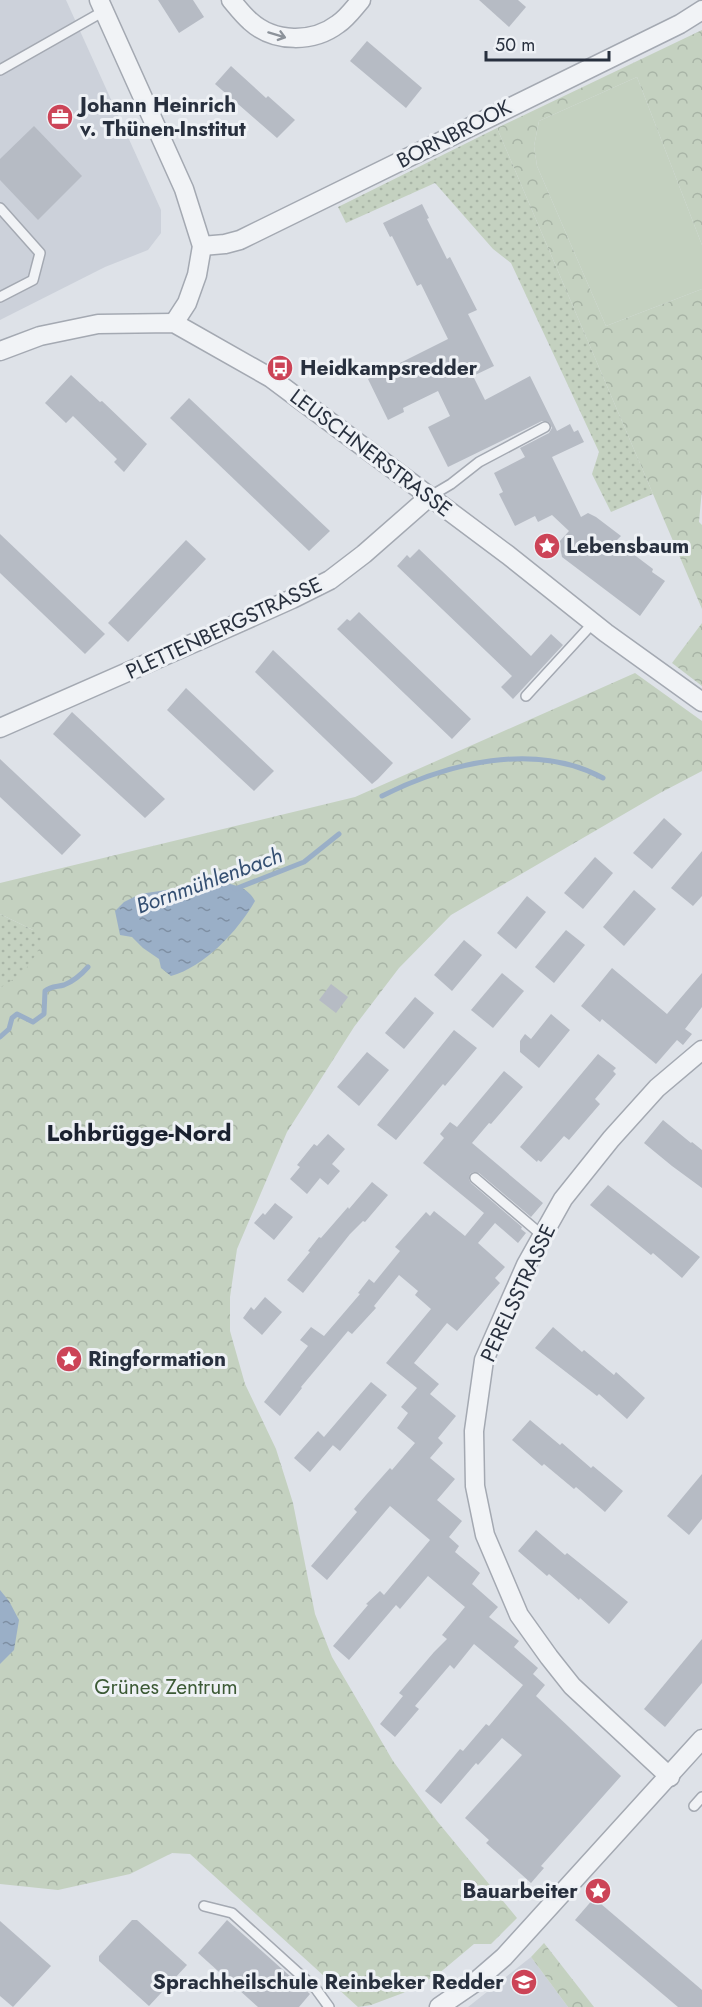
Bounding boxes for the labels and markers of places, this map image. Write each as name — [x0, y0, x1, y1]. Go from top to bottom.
place label: Johann Heinrich v. Thünen-Institut — [76, 90, 246, 144]
office icon: Johann Heinrich v. Thünen-Institut — [45, 102, 75, 132]
bus stop icon: Heidkampsredder — [265, 353, 295, 383]
place label: Heidkampsredder — [300, 353, 478, 383]
place icon: Lebensbaum — [532, 531, 562, 561]
place label: Lebensbaum — [566, 531, 689, 561]
place icon: Ringformation — [54, 1344, 84, 1374]
place label: Ringformation — [88, 1344, 226, 1374]
place label: Bauarbeiter — [463, 1876, 578, 1906]
place icon: Bauarbeiter — [583, 1876, 613, 1906]
place label: Sprachheilschule Reinbeker Redder — [153, 1967, 504, 1997]
school or university icon: Sprachheilschule Reinbeker Redder — [509, 1967, 539, 1997]

